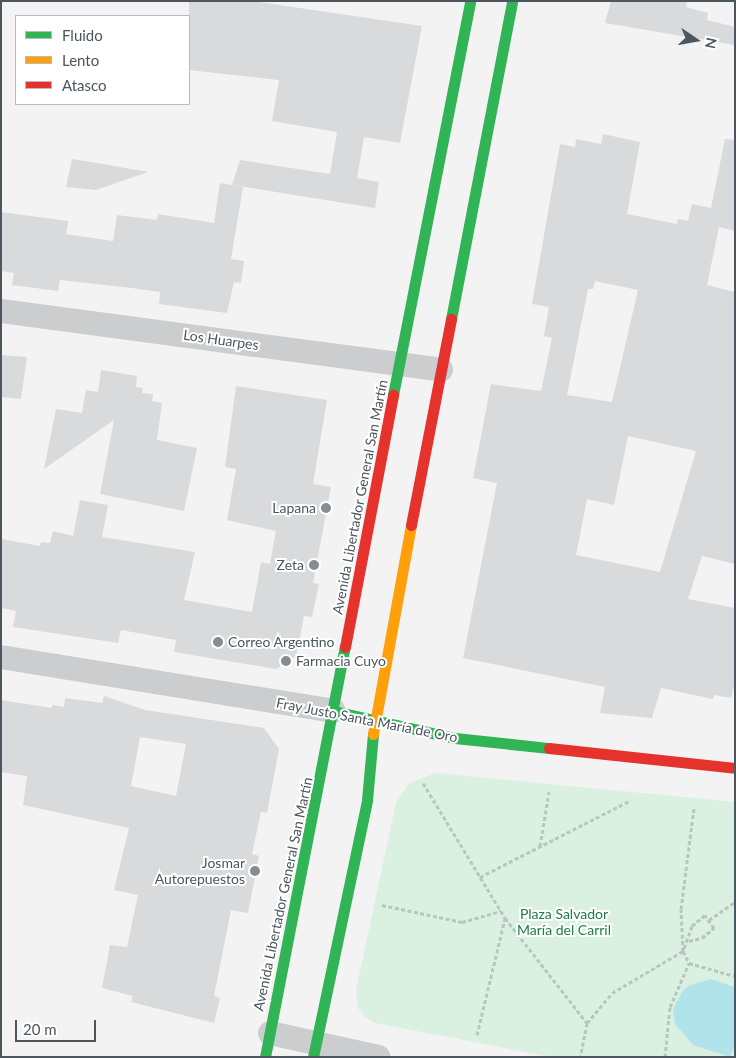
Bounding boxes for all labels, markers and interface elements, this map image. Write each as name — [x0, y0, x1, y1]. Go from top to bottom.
legend — [15, 15, 190, 105]
north arrow — [671, 15, 721, 65]
text: Fluido — [62, 26, 103, 44]
text: N — [702, 36, 721, 50]
text: Lento — [62, 51, 99, 69]
text: Atasco — [62, 76, 107, 94]
street label: Los Huarpes — [182, 326, 260, 354]
street label: Avenida Libertador General San Martín — [329, 378, 391, 616]
place label: Lapana — [272, 500, 316, 516]
marker: Lapana — [320, 502, 332, 514]
place label: Zeta — [277, 557, 304, 573]
marker: Zeta — [308, 559, 320, 571]
place label: Correo Argentino — [228, 634, 335, 650]
marker: Correo Argentino — [212, 636, 224, 648]
place label: Farmacia Cuyo — [296, 653, 386, 669]
marker: Farmacia Cuyo — [280, 655, 292, 667]
street label: Fray Justo Santa María de Oro — [275, 694, 459, 746]
street label: Avenida Libertador General San Martín — [250, 775, 316, 1013]
place label: Josmar Autorepuestos — [155, 855, 245, 888]
marker: Josmar Autorepuestos — [249, 865, 261, 877]
park label: Plaza Salvador María del Carril — [517, 906, 611, 939]
scale bar — [18, 1010, 99, 1042]
text: 20 m — [23, 1020, 57, 1038]

